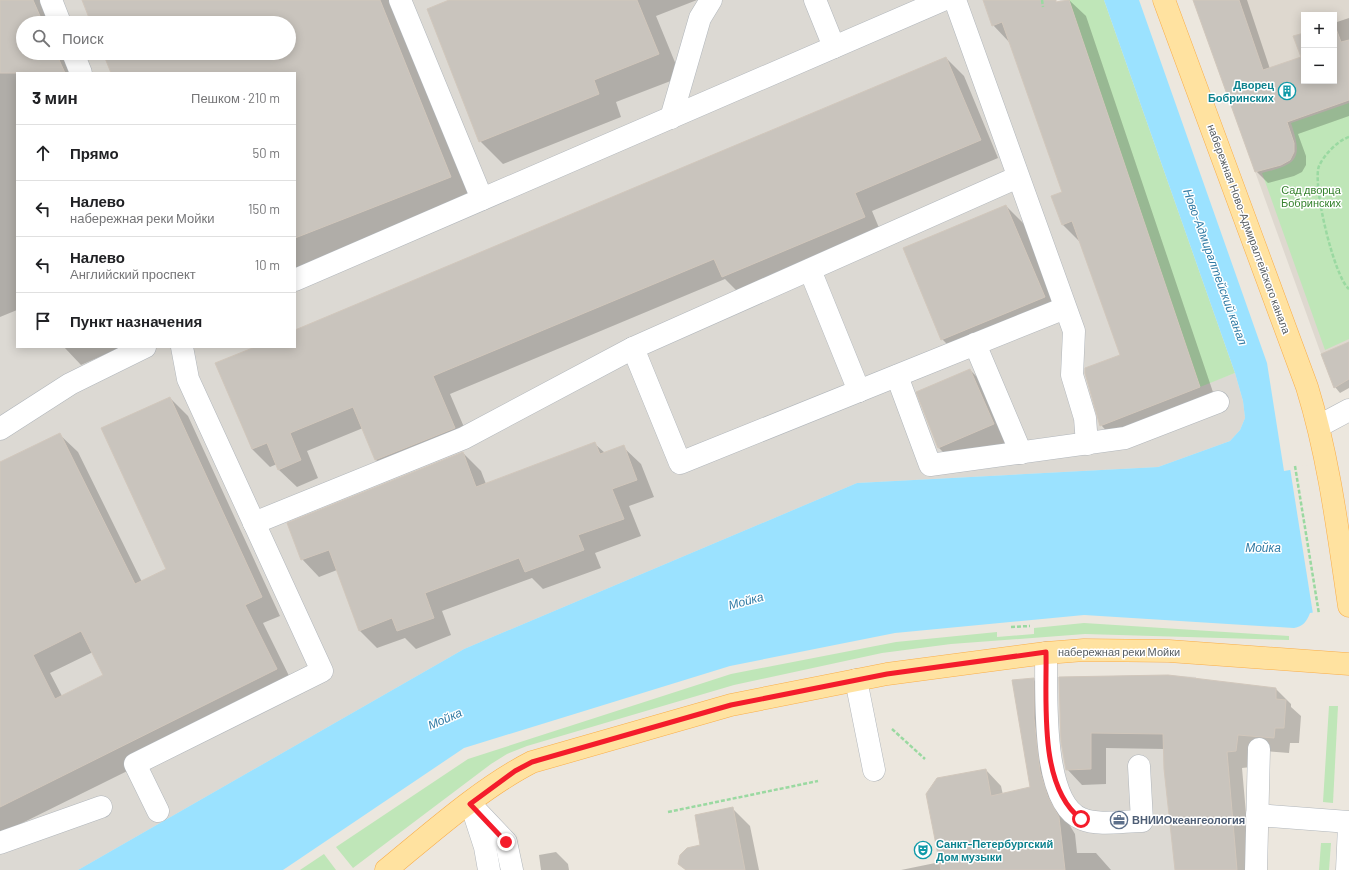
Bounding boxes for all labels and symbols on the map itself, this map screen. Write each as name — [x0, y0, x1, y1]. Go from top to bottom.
place label: Дворец Бобринских — [1208, 78, 1275, 104]
building icon: Дворец Бобринских — [1277, 81, 1297, 101]
street label: набережная Ново-Адмиралтейского канала — [1205, 122, 1294, 336]
park label: Сад дворца Бобринских — [1281, 183, 1342, 209]
water label: Ново-Адмиралтейский канал — [1180, 187, 1251, 347]
water label: Мойка — [1245, 540, 1281, 554]
water label: Мойка — [727, 589, 765, 611]
street label: набережная реки Мойки — [1058, 645, 1180, 658]
water label: Мойка — [425, 705, 464, 731]
route start — [1072, 810, 1090, 828]
office icon: ВНИИОкеангеология — [1109, 810, 1129, 830]
place label: ВНИИОкеангеология — [1132, 813, 1245, 826]
route end — [497, 833, 515, 851]
place label: Санкт-Петербургский Дом музыки — [936, 837, 1053, 863]
theatre icon: Санкт-Петербургский Дом музыки — [913, 840, 933, 860]

